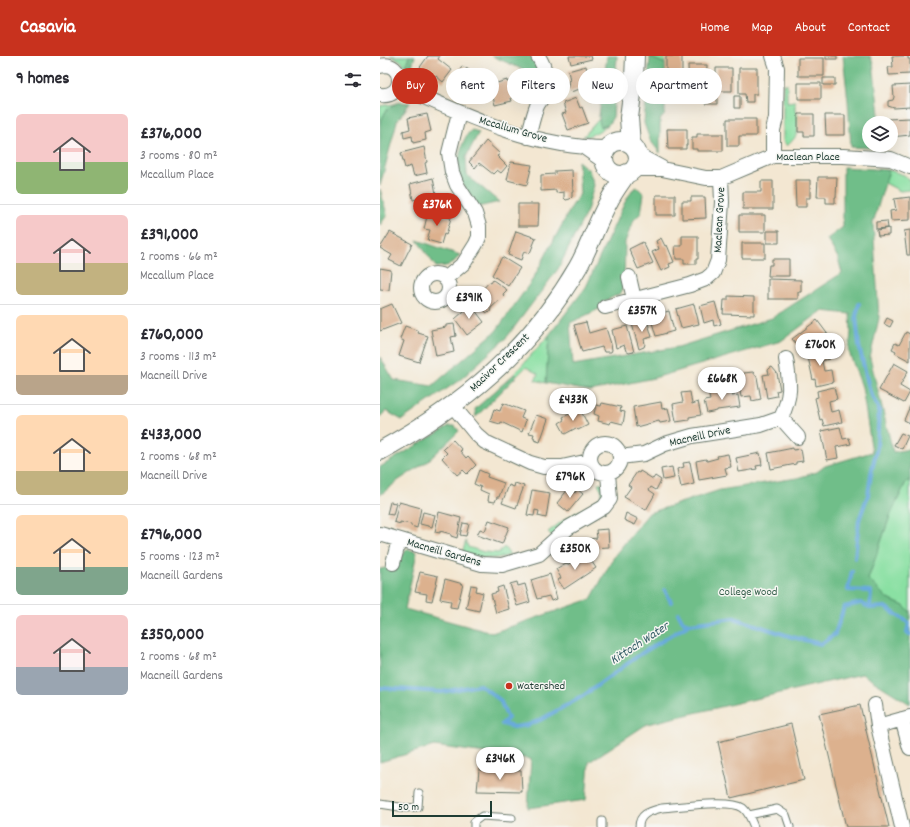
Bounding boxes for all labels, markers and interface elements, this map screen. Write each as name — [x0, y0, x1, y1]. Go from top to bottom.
text: Casavia — [20, 15, 76, 42]
text: Home — [700, 18, 729, 38]
text: Map — [751, 18, 773, 38]
text: About — [795, 18, 826, 38]
text: Contact — [848, 18, 890, 38]
text: 9 homes — [16, 68, 69, 92]
chip: Buy — [392, 68, 438, 104]
chip: Rent — [446, 68, 499, 104]
chip: Filters — [507, 68, 570, 104]
chip: New — [578, 68, 628, 104]
chip: Apartment — [636, 68, 722, 104]
icon: filters — [342, 69, 364, 91]
street label: Mccallum Grove — [477, 112, 549, 148]
map controls — [862, 116, 898, 152]
button: layers — [862, 116, 898, 152]
text: £376,000 — [140, 123, 202, 147]
icon: home — [48, 130, 96, 178]
text: 3 rooms · 80 m² — [140, 147, 217, 166]
street label: Maclean Place — [776, 149, 840, 166]
text: Mccallum Place — [140, 166, 214, 185]
street label: Maclean Grove — [710, 187, 730, 253]
pin: £376K — [409, 193, 465, 227]
text: £376K — [422, 196, 452, 215]
text: £391,000 — [140, 224, 199, 248]
icon: home — [48, 231, 96, 279]
text: 2 rooms · 66 m² — [140, 248, 218, 267]
text: Mccallum Place — [140, 267, 214, 286]
pin: £391K — [441, 286, 497, 320]
text: £391K — [455, 289, 483, 308]
pin: £357K — [614, 299, 670, 333]
text: £357K — [627, 302, 657, 321]
text: £760,000 — [140, 324, 204, 348]
street label: Macivor Crescent — [466, 329, 534, 396]
icon: home — [48, 331, 96, 379]
pin: £760K — [792, 333, 848, 367]
text: £760K — [805, 336, 835, 355]
text: 3 rooms · 113 m² — [140, 348, 217, 367]
text: Macneill Drive — [140, 367, 207, 386]
pin: £668K — [694, 367, 750, 401]
text: £668K — [707, 370, 737, 389]
pin: £433K — [545, 388, 601, 422]
text: £433K — [558, 391, 588, 410]
street label: Macneill Drive — [668, 422, 732, 452]
text: £433,000 — [140, 424, 202, 448]
icon: home — [48, 431, 96, 479]
text: 2 rooms · 68 m² — [140, 448, 217, 467]
pin: £796K — [542, 465, 598, 499]
text: Macneill Drive — [140, 467, 207, 486]
text: £796K — [555, 468, 585, 487]
text: £796,000 — [140, 524, 202, 548]
icon: home — [48, 531, 96, 579]
street label: Macneill Gardens — [405, 534, 483, 572]
pin: £350K — [547, 537, 603, 571]
text: £350K — [559, 540, 591, 559]
text: 5 rooms · 123 m² — [140, 548, 220, 567]
text: Macneill Gardens — [140, 567, 223, 586]
park label: College Wood — [719, 584, 777, 601]
water label: Kittoch Water — [607, 617, 675, 670]
text: £350,000 — [140, 624, 204, 648]
icon: home — [48, 631, 96, 679]
text: 2 rooms · 68 m² — [140, 648, 217, 667]
text: Macneill Gardens — [140, 667, 223, 686]
place label: Watershed — [517, 678, 565, 695]
marker: Watershed — [504, 681, 514, 691]
pin: £346K — [472, 747, 528, 781]
text: £346K — [485, 750, 515, 769]
scale bar — [392, 799, 492, 818]
text: 50 m — [398, 800, 419, 816]

